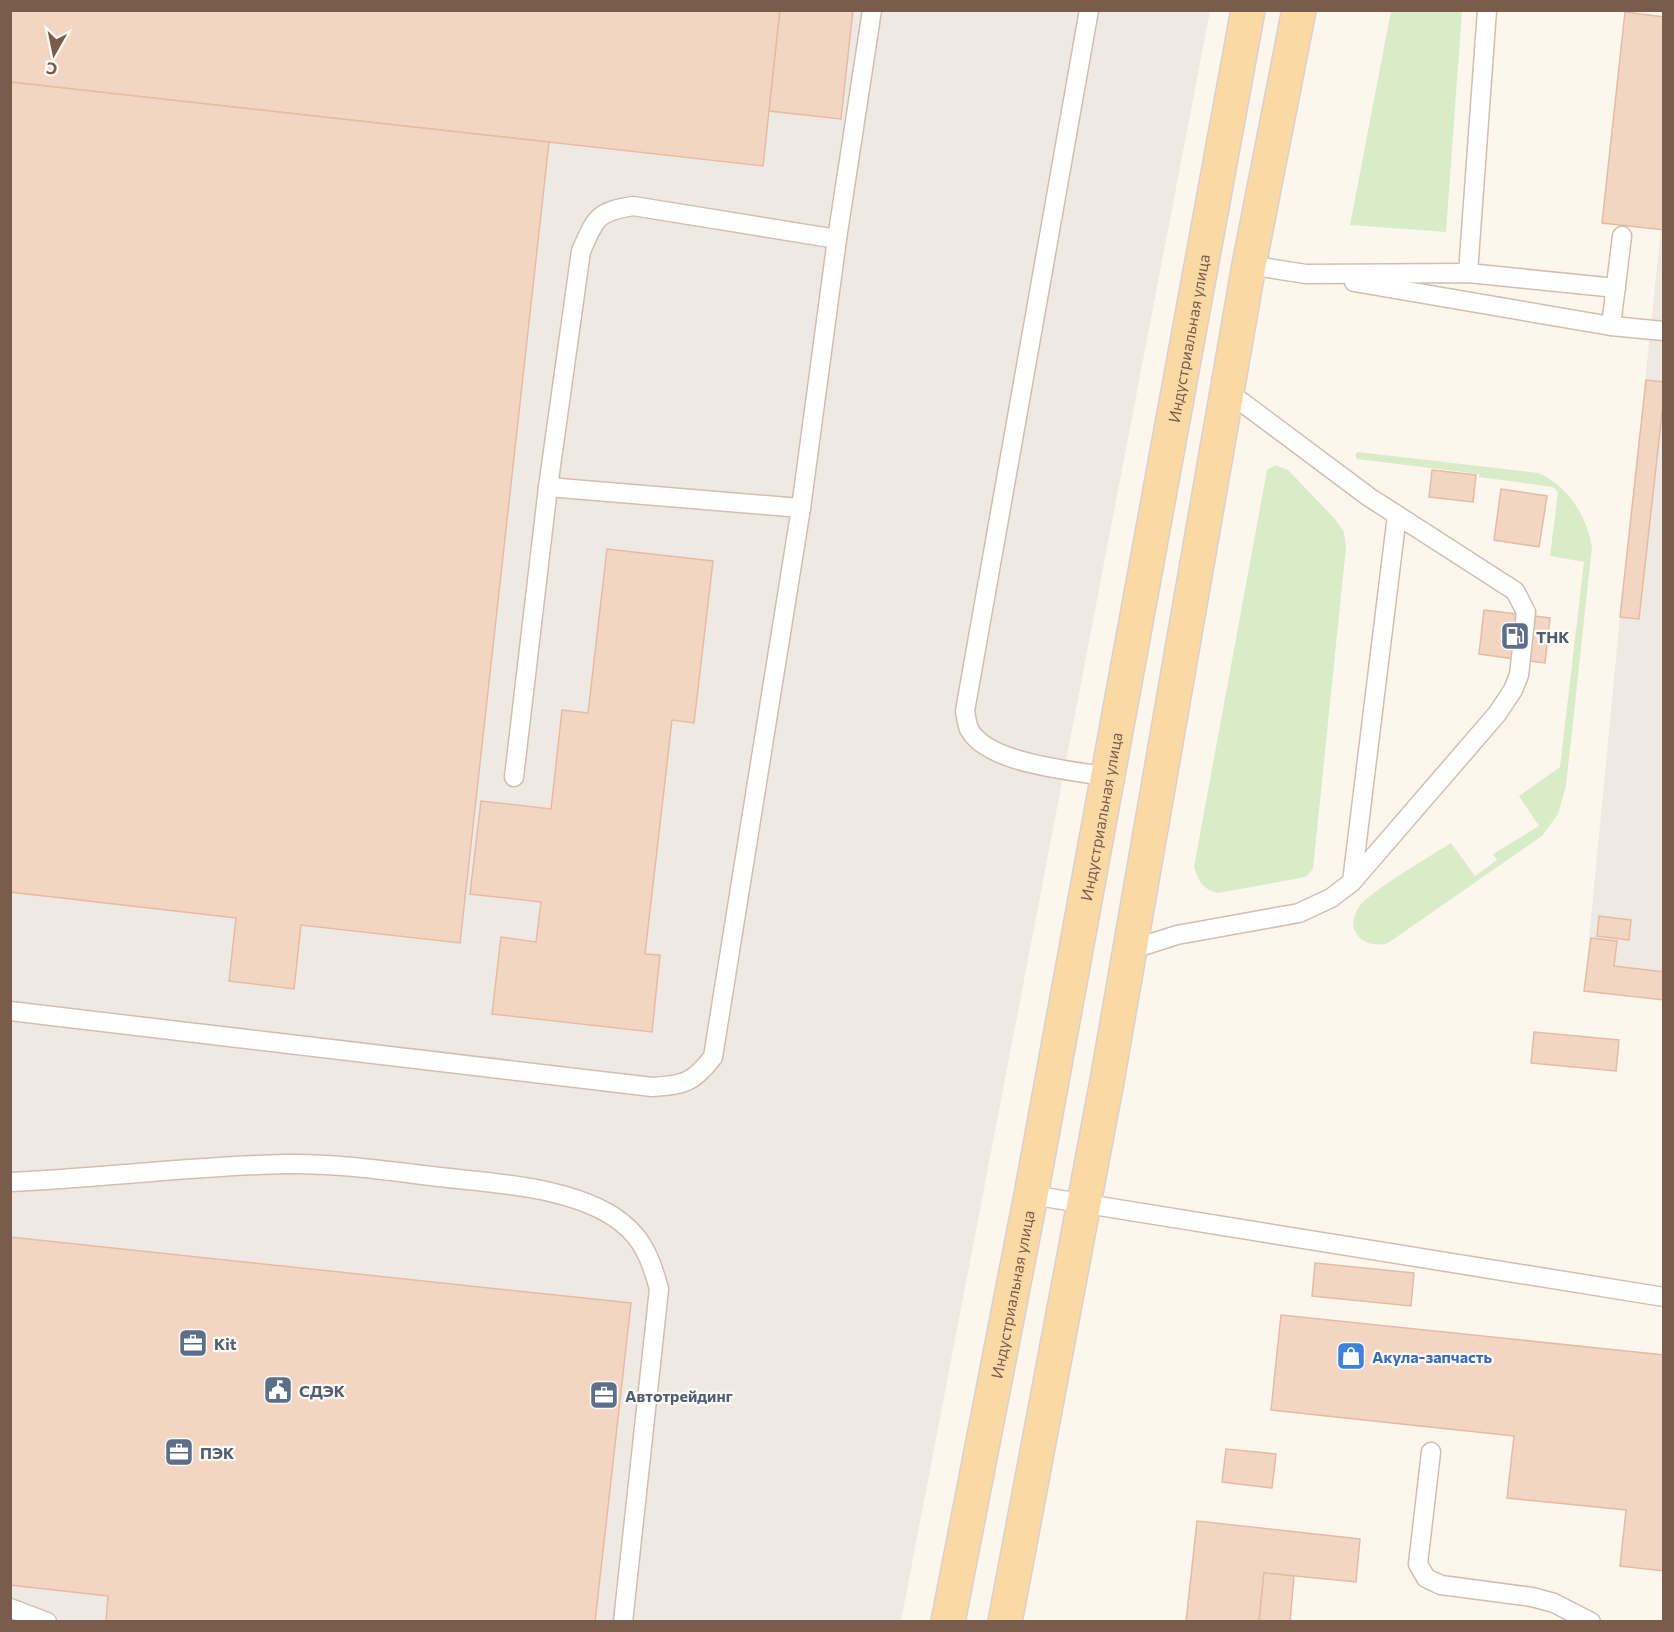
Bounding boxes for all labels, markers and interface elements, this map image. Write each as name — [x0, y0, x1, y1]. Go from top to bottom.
north arrow — [24, 24, 84, 84]
text: С — [45, 59, 58, 80]
street label: Индустриальная улица — [1163, 252, 1213, 424]
fuel station icon: ТНК — [1499, 620, 1531, 652]
place label: ТНК — [1536, 627, 1570, 646]
street label: Индустриальная улица — [1076, 730, 1125, 902]
street label: Индустриальная улица — [986, 1208, 1037, 1380]
office icon: Kit — [177, 1327, 209, 1359]
place label: Kit — [214, 1334, 237, 1353]
shop icon: Акула-запчасть — [1335, 1340, 1367, 1372]
place label: Акула-запчасть — [1372, 1347, 1492, 1366]
public building icon: СДЭК — [262, 1374, 294, 1406]
office icon: Автотрейдинг — [588, 1379, 620, 1411]
place label: СДЭК — [299, 1381, 345, 1400]
place label: Автотрейдинг — [625, 1386, 733, 1405]
office icon: ПЭК — [163, 1436, 195, 1468]
place label: ПЭК — [200, 1443, 234, 1462]

